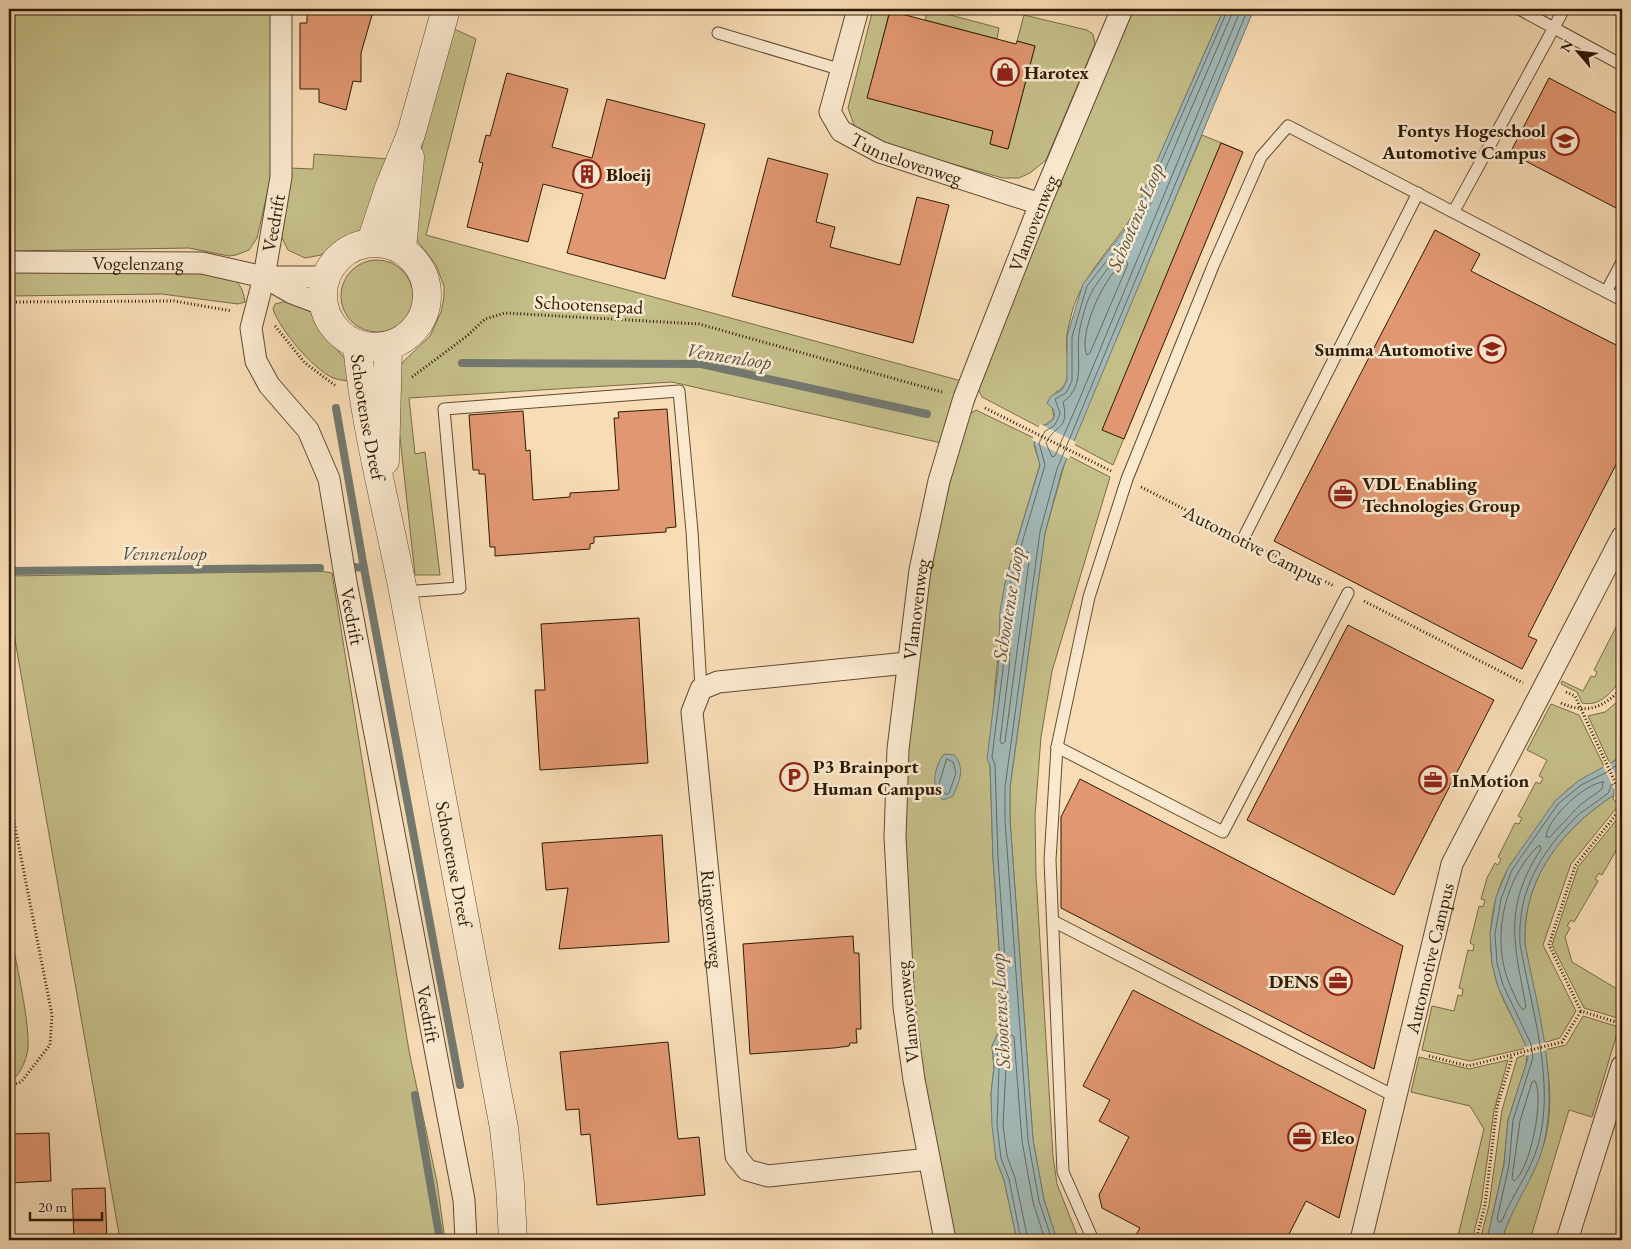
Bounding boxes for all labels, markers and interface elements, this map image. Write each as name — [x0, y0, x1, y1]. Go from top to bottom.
north arrow — [1554, 28, 1604, 78]
text: N — [1556, 36, 1577, 55]
shop icon: Harotex — [990, 57, 1020, 87]
place label: Harotex — [1024, 60, 1089, 85]
place label: Fontys Hogeschool Automotive Campus — [1381, 118, 1547, 165]
street label: Tunnelovenweg — [846, 126, 966, 191]
school or university icon: Fontys Hogeschool Automotive Campus — [1550, 126, 1580, 156]
building icon: Bloeij — [572, 159, 602, 189]
water label: Schootense Loop — [1100, 159, 1170, 276]
place label: Bloeij — [606, 162, 651, 187]
street label: Vlamovenweg — [1003, 170, 1064, 275]
street label: Veedrift — [256, 192, 291, 254]
street label: Vogelenzang — [92, 250, 184, 276]
street label: Schootensepad — [534, 289, 644, 320]
school or university icon: Summa Automotive — [1477, 334, 1507, 364]
water label: Vennenloop — [685, 336, 774, 376]
place label: Summa Automotive — [1315, 337, 1473, 362]
street label: Schootense Dreef — [345, 353, 392, 484]
place label: VDL Enabling Technologies Group — [1362, 471, 1521, 518]
office icon: VDL Enabling Technologies Group — [1328, 479, 1358, 509]
street label: Automotive Campus — [1178, 499, 1328, 592]
water label: Vennenloop — [121, 540, 207, 566]
water label: Schootense Loop — [986, 545, 1030, 664]
street label: Vlamovenweg — [897, 555, 935, 661]
street label: Veedrift — [334, 586, 370, 647]
place label: P3 Brainport Human Campus — [813, 754, 942, 801]
parking icon: P3 Brainport Human Campus — [779, 762, 809, 792]
office icon: InMotion — [1418, 765, 1448, 795]
place label: InMotion — [1452, 768, 1529, 793]
street label: Schootense Dreef — [430, 799, 478, 931]
street label: Ringovenweg — [695, 869, 729, 970]
street label: Automotive Campus — [1399, 880, 1460, 1037]
water label: Schootense Loop — [984, 953, 1016, 1070]
street label: Vlamovenweg — [890, 959, 925, 1064]
office icon: DENS — [1323, 966, 1353, 996]
place label: DENS — [1269, 969, 1319, 994]
street label: Veedrift — [410, 983, 446, 1045]
office icon: Eleo — [1287, 1122, 1317, 1152]
place label: Eleo — [1321, 1125, 1355, 1150]
scale bar — [30, 1189, 102, 1221]
text: 20 m — [38, 1197, 67, 1216]

